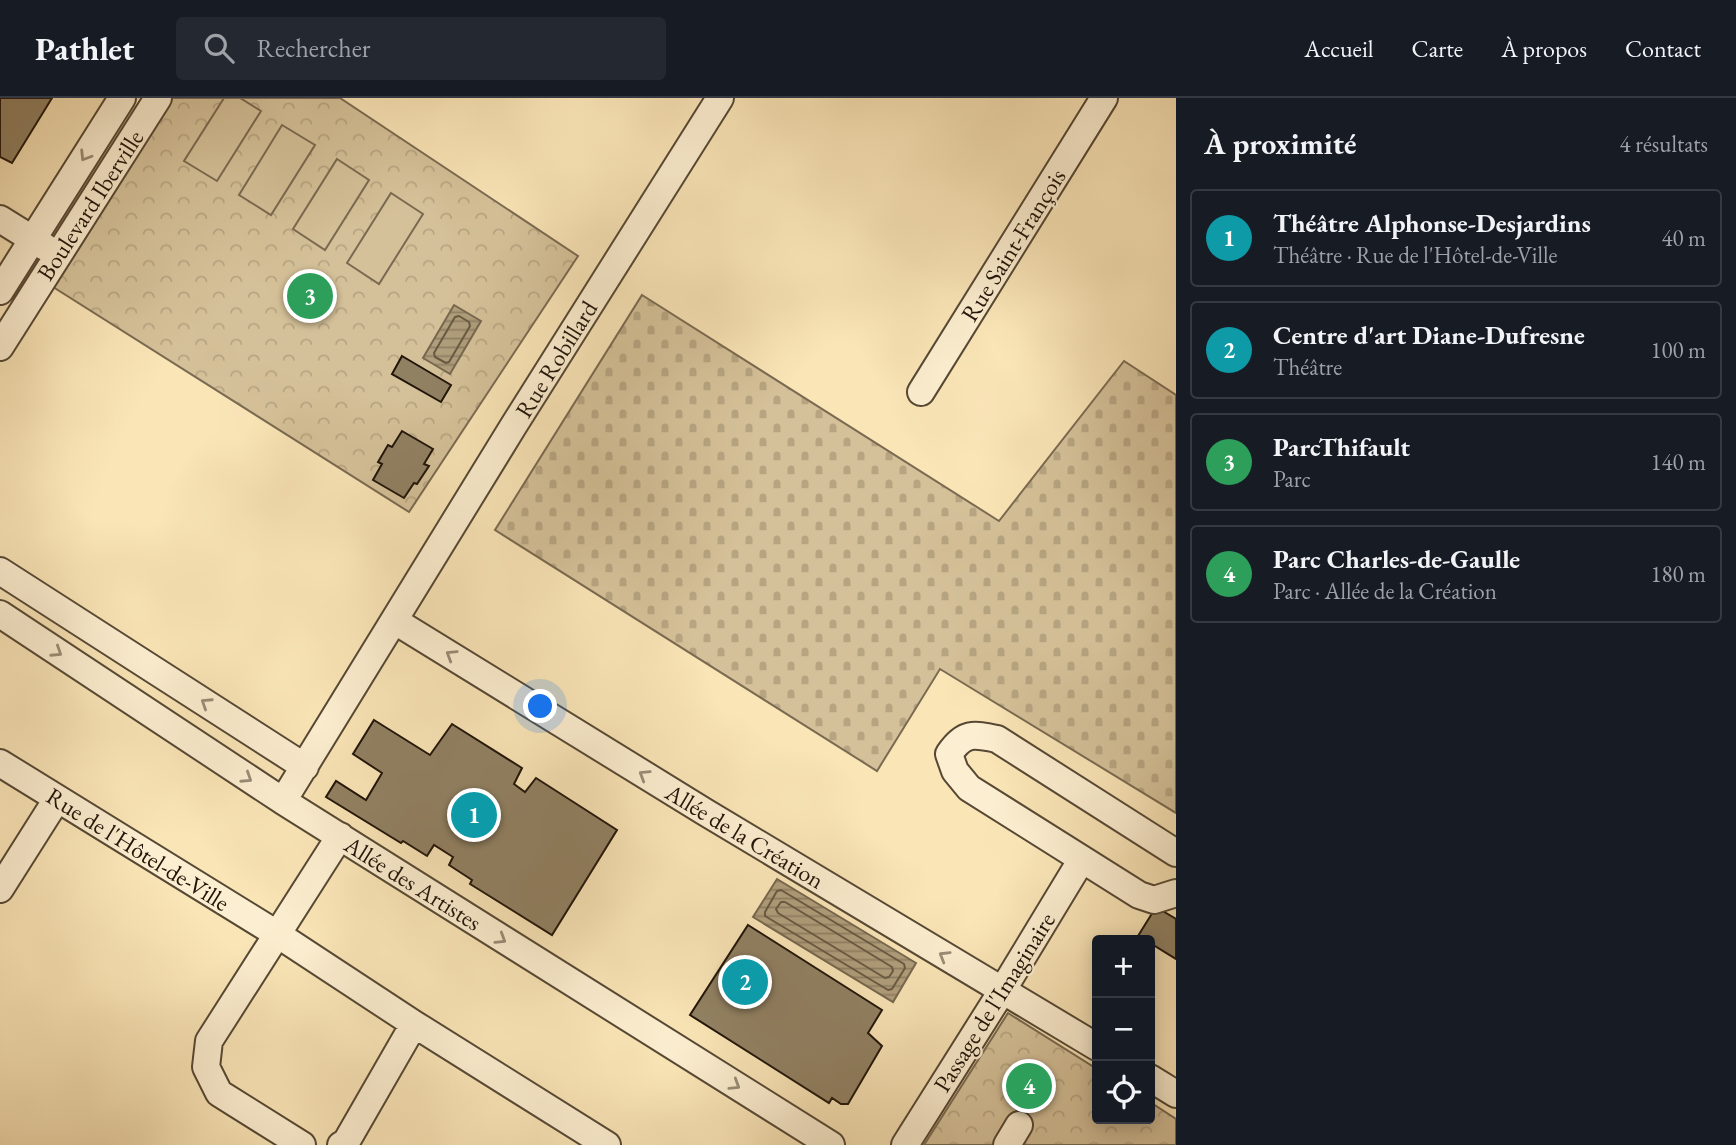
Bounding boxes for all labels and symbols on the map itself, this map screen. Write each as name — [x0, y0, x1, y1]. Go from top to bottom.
street label: Boulevard Iberville — [30, 124, 150, 286]
one-way arrow — [80, 148, 93, 161]
street label: Rue Saint-François — [954, 163, 1072, 327]
pin: 3 — [287, 270, 333, 322]
street label: Rue Robillard — [508, 294, 605, 423]
one-way arrow — [49, 644, 62, 656]
one-way arrow — [445, 651, 458, 664]
your location — [523, 689, 557, 723]
one-way arrow — [201, 699, 214, 712]
one-way arrow — [239, 769, 252, 782]
one-way arrow — [639, 770, 652, 783]
street label: Allée de la Création — [659, 776, 830, 896]
street label: Rue de l'Hôtel-de-Ville — [41, 780, 235, 918]
pin: 1 — [451, 789, 497, 841]
street label: Allée des Artistes — [338, 828, 487, 937]
street label: Passage de l'Imaginaire — [926, 906, 1062, 1098]
one-way arrow — [493, 930, 506, 943]
one-way arrow — [938, 951, 951, 964]
pin: 2 — [722, 956, 768, 1008]
pin: 4 — [1006, 1060, 1052, 1112]
one-way arrow — [727, 1077, 740, 1090]

